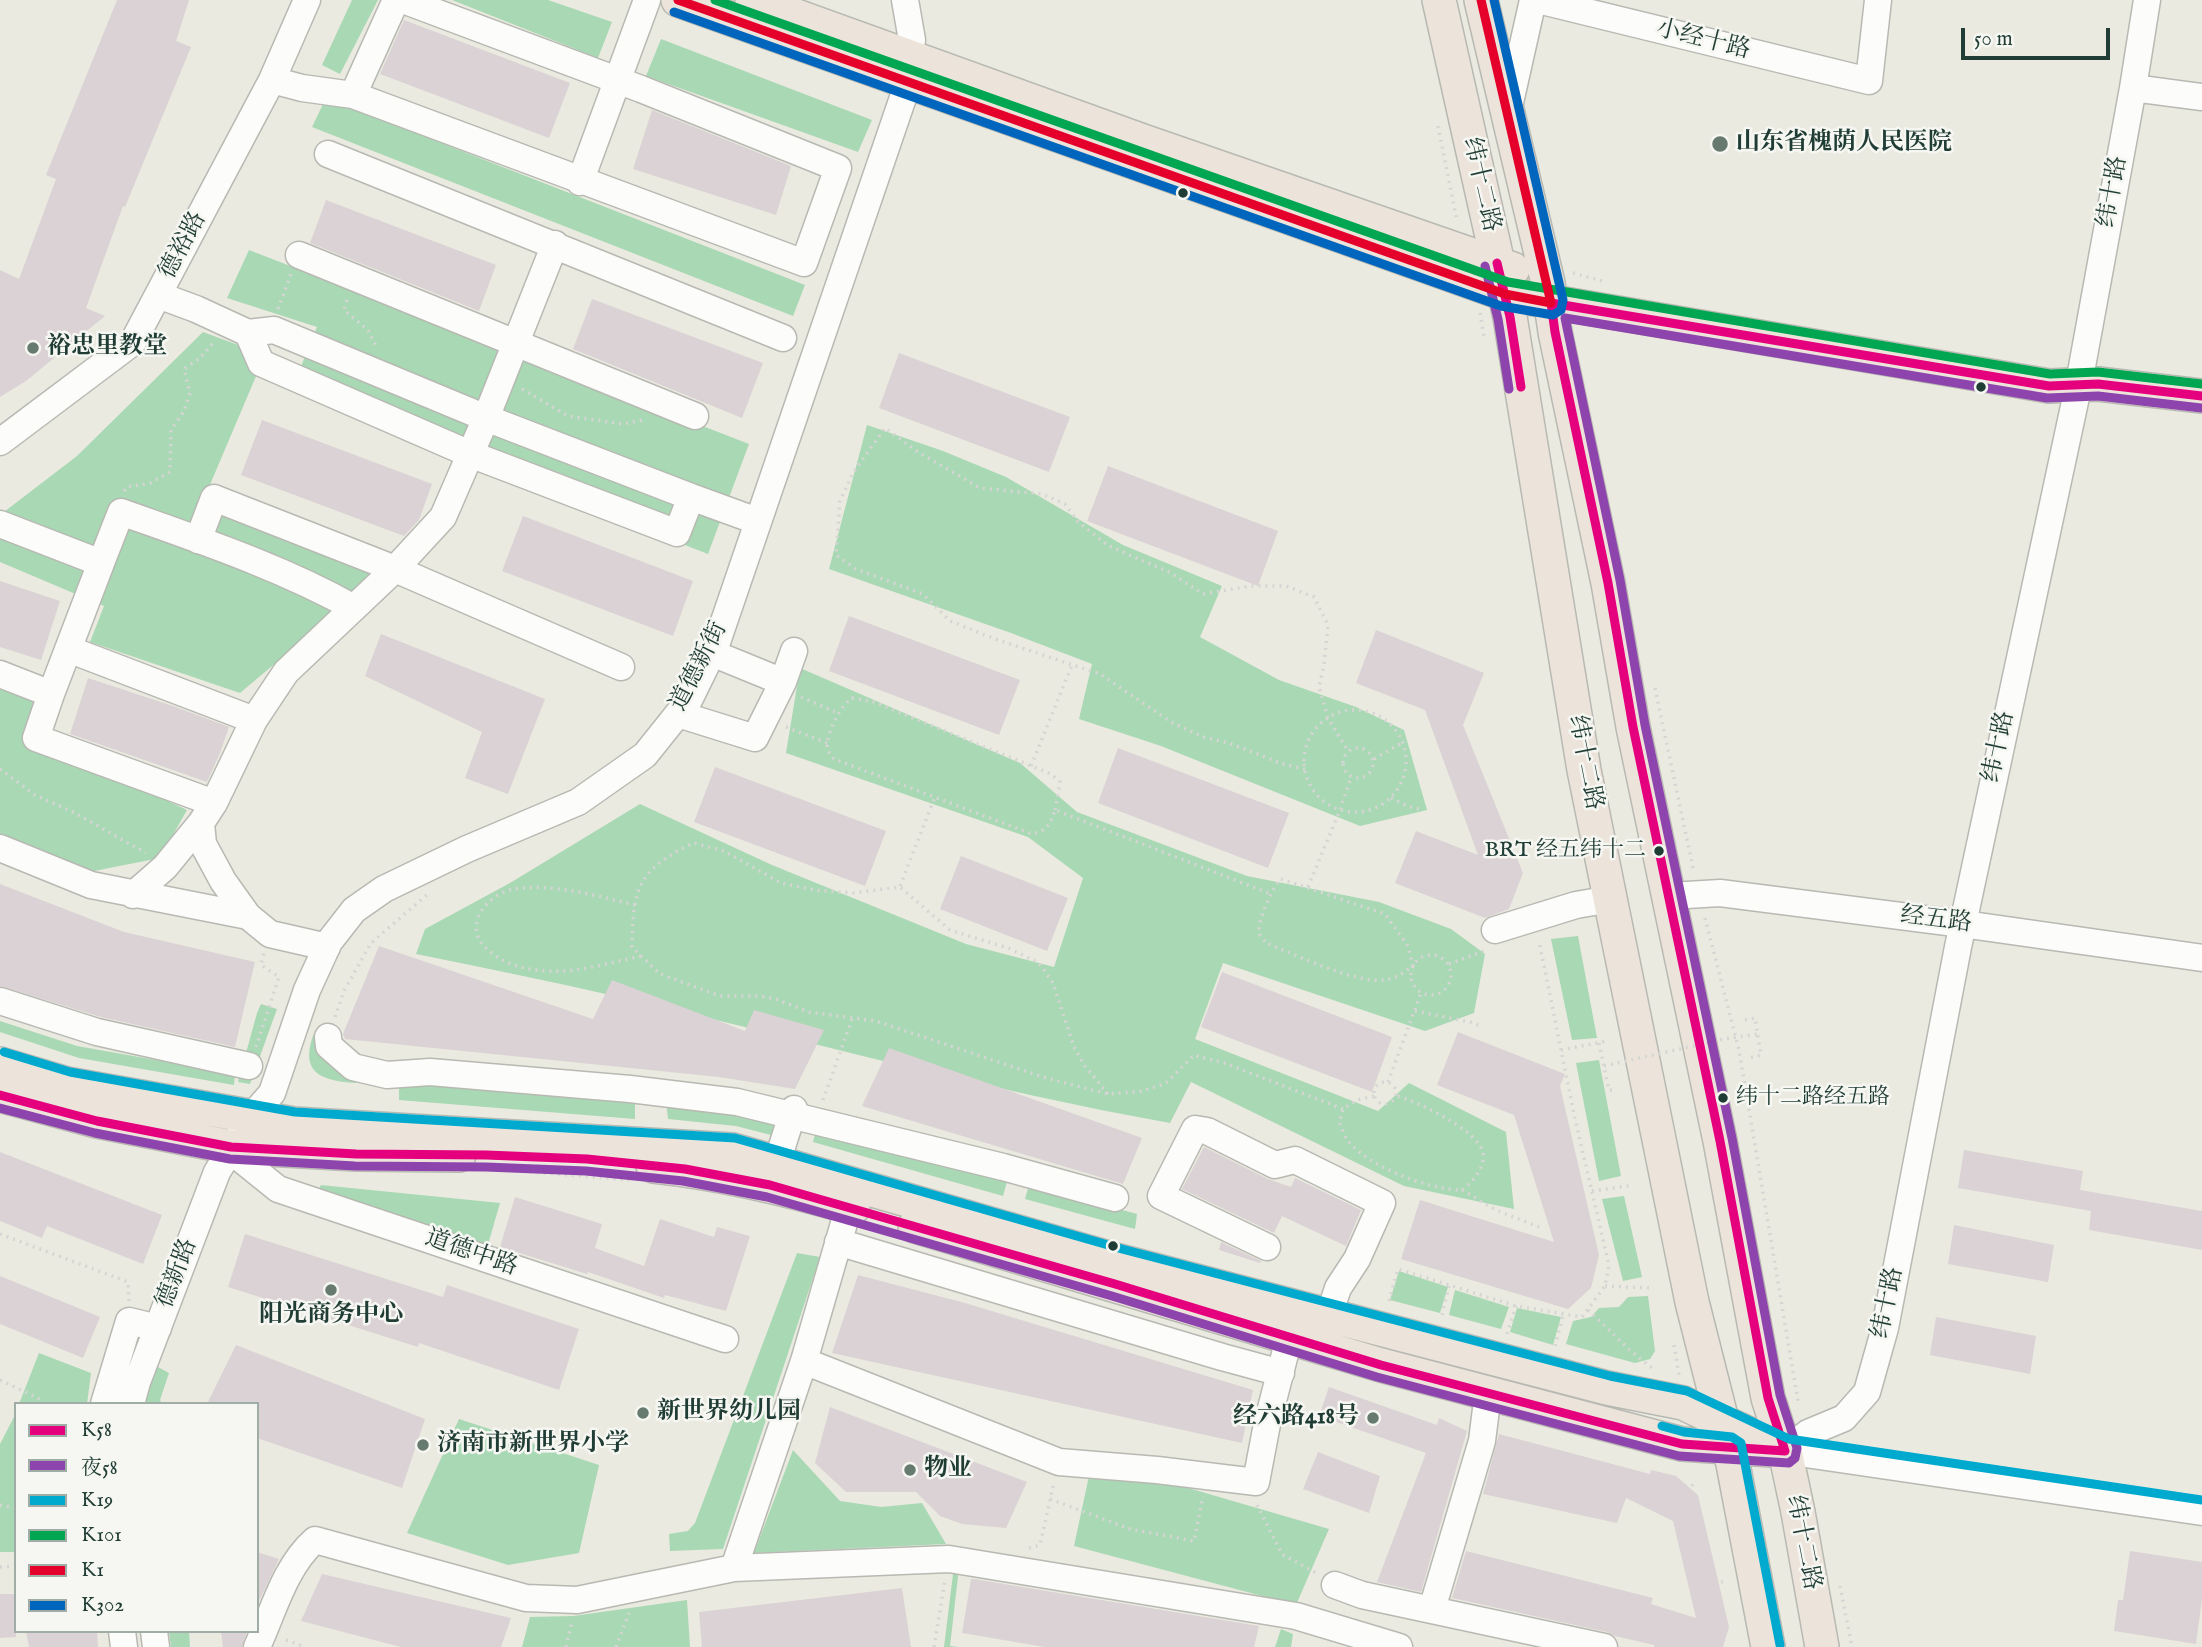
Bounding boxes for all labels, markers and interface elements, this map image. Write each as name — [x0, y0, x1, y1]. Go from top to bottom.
scale bar — [1964, 14, 2113, 58]
street label: 小经十路 — [1653, 15, 1753, 67]
text: 50 m — [1974, 26, 2013, 53]
place label: 山东省槐荫人民医院 — [1736, 130, 1952, 158]
marker: 山东省槐荫人民医院 — [1710, 134, 1730, 154]
street label: 纬十二路 — [1455, 135, 1505, 235]
street label: 纬十路 — [2094, 154, 2134, 230]
unlabelled marker — [1176, 186, 1190, 200]
street label: 德裕路 — [154, 207, 214, 285]
place label: 裕忠里教堂 — [47, 334, 167, 362]
marker: 裕忠里教堂 — [25, 340, 41, 356]
unlabelled marker — [1974, 380, 1988, 394]
street label: 道德新街 — [665, 618, 735, 716]
street label: 纬十路 — [1978, 709, 2022, 785]
street label: 纬十二路 — [1561, 713, 1607, 813]
place label: BRT 经五纬十二 — [1484, 838, 1646, 864]
marker: BRT 经五纬十二 — [1652, 844, 1666, 858]
street label: 经五路 — [1899, 902, 1973, 940]
place label: 纬十二路经五路 — [1736, 1085, 1890, 1111]
marker: 纬十二路经五路 — [1716, 1091, 1730, 1105]
street label: 道德中路 — [421, 1225, 521, 1283]
street label: 德新路 — [152, 1235, 204, 1313]
unlabelled marker — [1106, 1239, 1120, 1253]
street label: 纬十路 — [1867, 1265, 1911, 1341]
marker: 阳光商务中心 — [323, 1282, 339, 1298]
place label: 阳光商务中心 — [259, 1302, 403, 1330]
place label: 新世界幼儿园 — [657, 1399, 801, 1427]
legend — [14, 1402, 259, 1633]
place label: 经六路418号 — [1233, 1404, 1359, 1432]
marker: 新世界幼儿园 — [635, 1405, 651, 1421]
marker: 经六路418号 — [1365, 1410, 1381, 1426]
text: K58 — [81, 1417, 112, 1444]
place label: 济南市新世界小学 — [437, 1431, 629, 1459]
marker: 济南市新世界小学 — [415, 1437, 431, 1453]
text: 夜58 — [81, 1455, 118, 1482]
place label: 物业 — [924, 1456, 972, 1484]
marker: 物业 — [902, 1462, 918, 1478]
text: K19 — [81, 1487, 113, 1514]
street label: 纬十二路 — [1779, 1493, 1825, 1593]
text: K101 — [81, 1522, 122, 1549]
text: K1 — [81, 1557, 104, 1584]
text: K302 — [81, 1592, 124, 1619]

